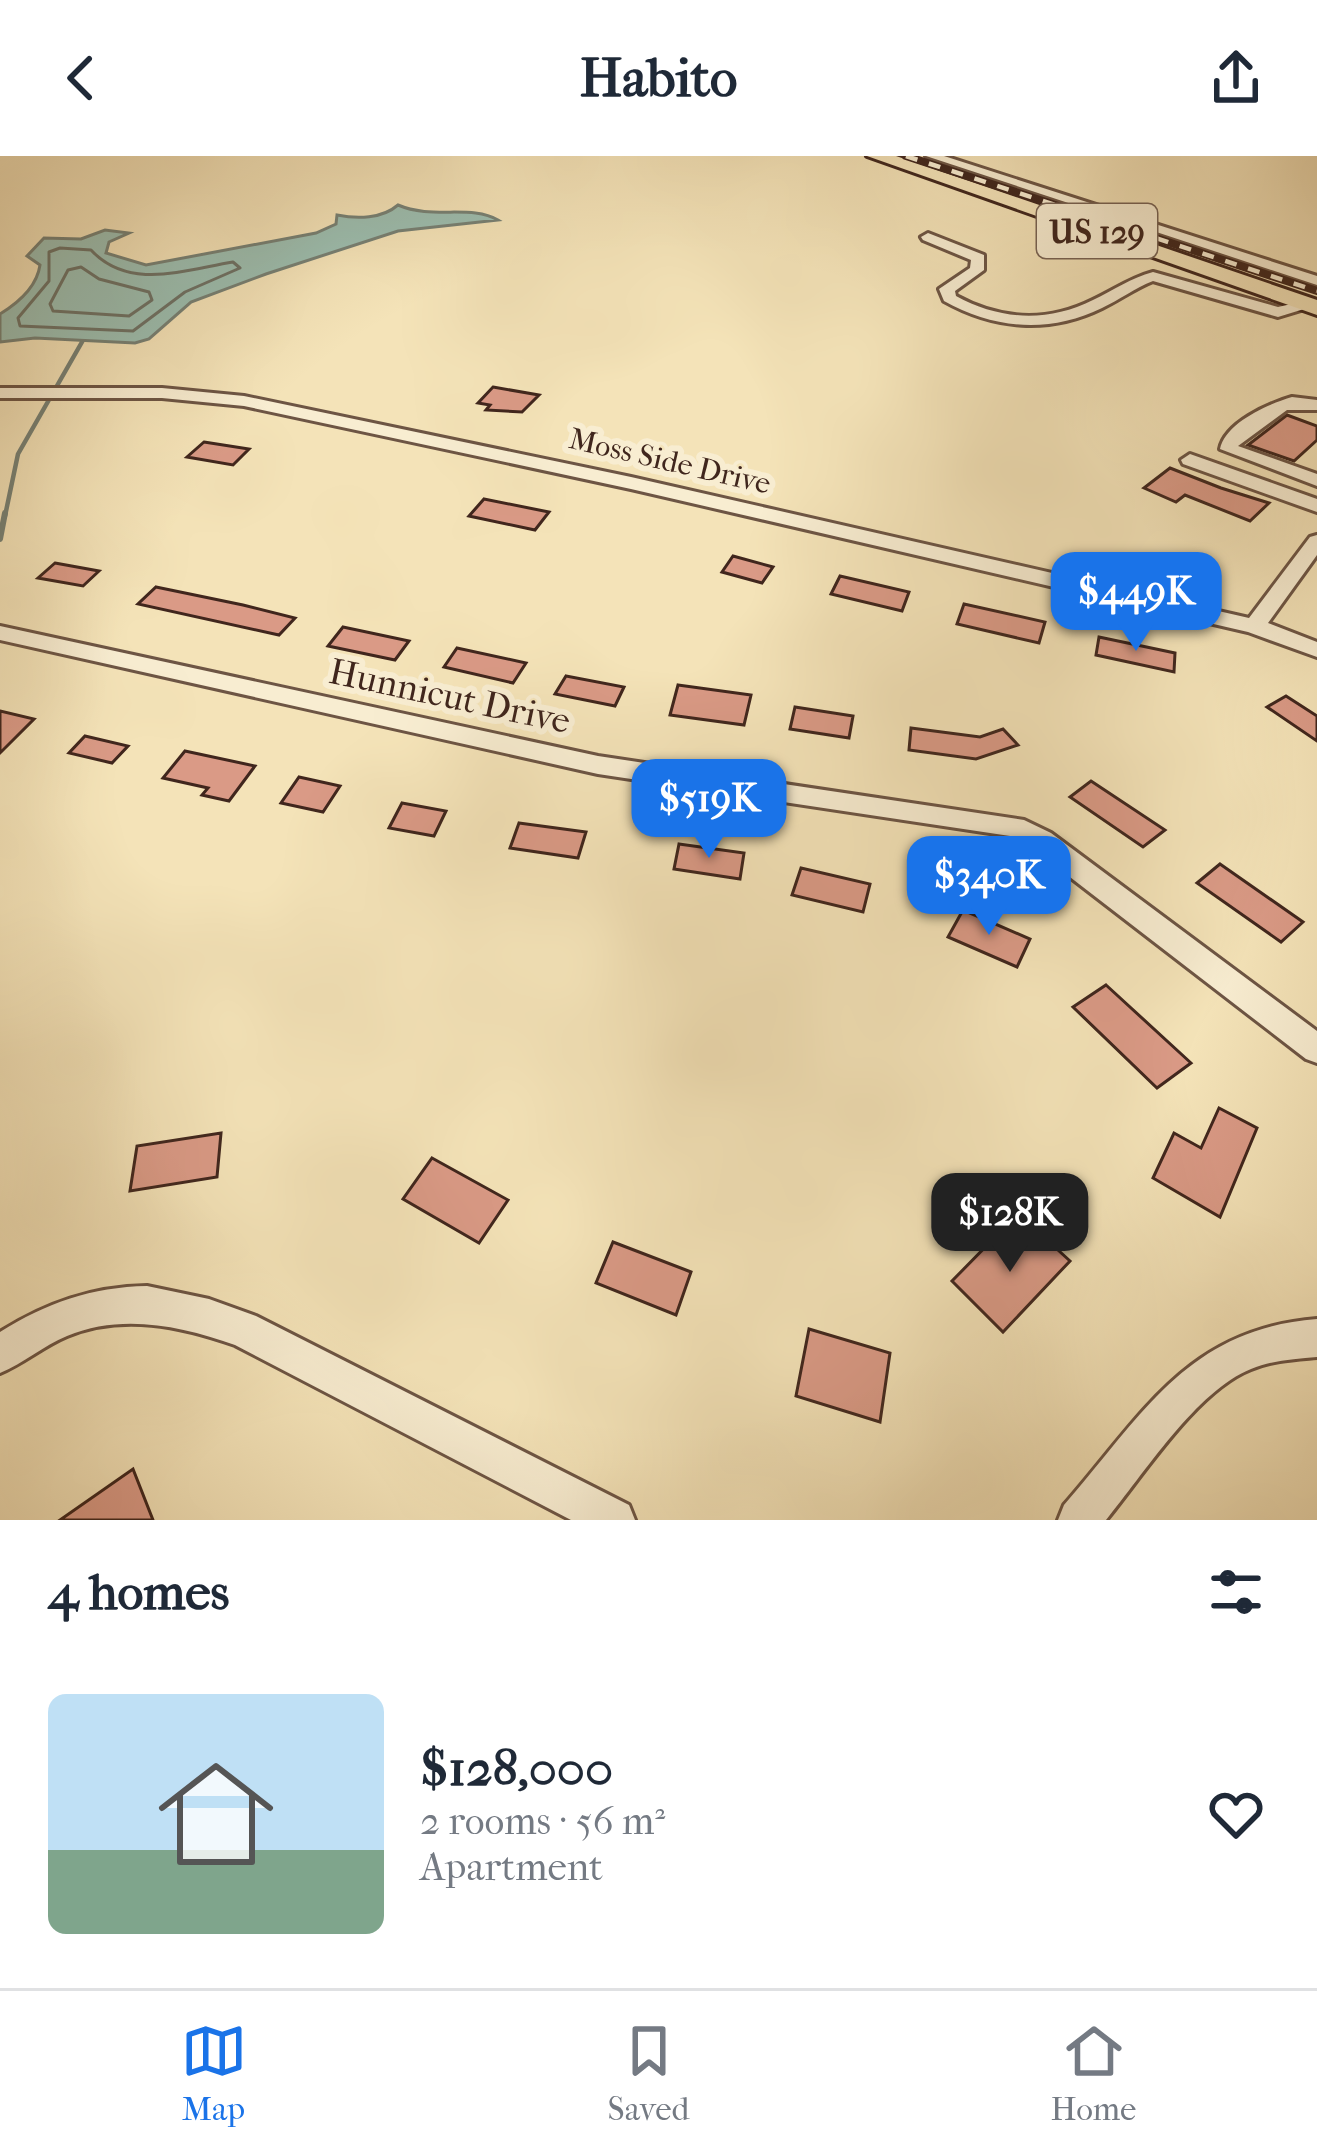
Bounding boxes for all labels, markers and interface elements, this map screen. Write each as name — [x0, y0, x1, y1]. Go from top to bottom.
icon: back — [48, 45, 114, 111]
icon: share — [1203, 45, 1269, 111]
text: Habito — [580, 47, 737, 110]
road number: US 129 — [1037, 204, 1157, 258]
street label: Moss Side Drive — [566, 421, 774, 502]
pin: $449K — [1052, 552, 1220, 654]
text: $449K — [1078, 568, 1194, 614]
street label: Hunnicut Drive — [325, 650, 574, 742]
pin: $519K — [625, 759, 793, 861]
text: $519K — [658, 775, 760, 821]
pin: $340K — [905, 836, 1073, 938]
text: $340K — [934, 852, 1044, 898]
pin: $128K — [926, 1173, 1094, 1275]
text: $128K — [958, 1189, 1062, 1235]
icon: filters — [1203, 1559, 1269, 1625]
text: 4 homes — [48, 1562, 229, 1622]
text: $128,000 — [420, 1738, 613, 1798]
icon: home — [144, 1742, 288, 1886]
icon: heart — [1203, 1781, 1269, 1847]
text: 2 rooms · 56 m² — [420, 1798, 665, 1844]
text: Apartment — [420, 1844, 603, 1890]
tab: Map — [181, 2018, 247, 2129]
tab: Saved — [608, 2018, 689, 2129]
tab: Home — [1051, 2018, 1136, 2129]

